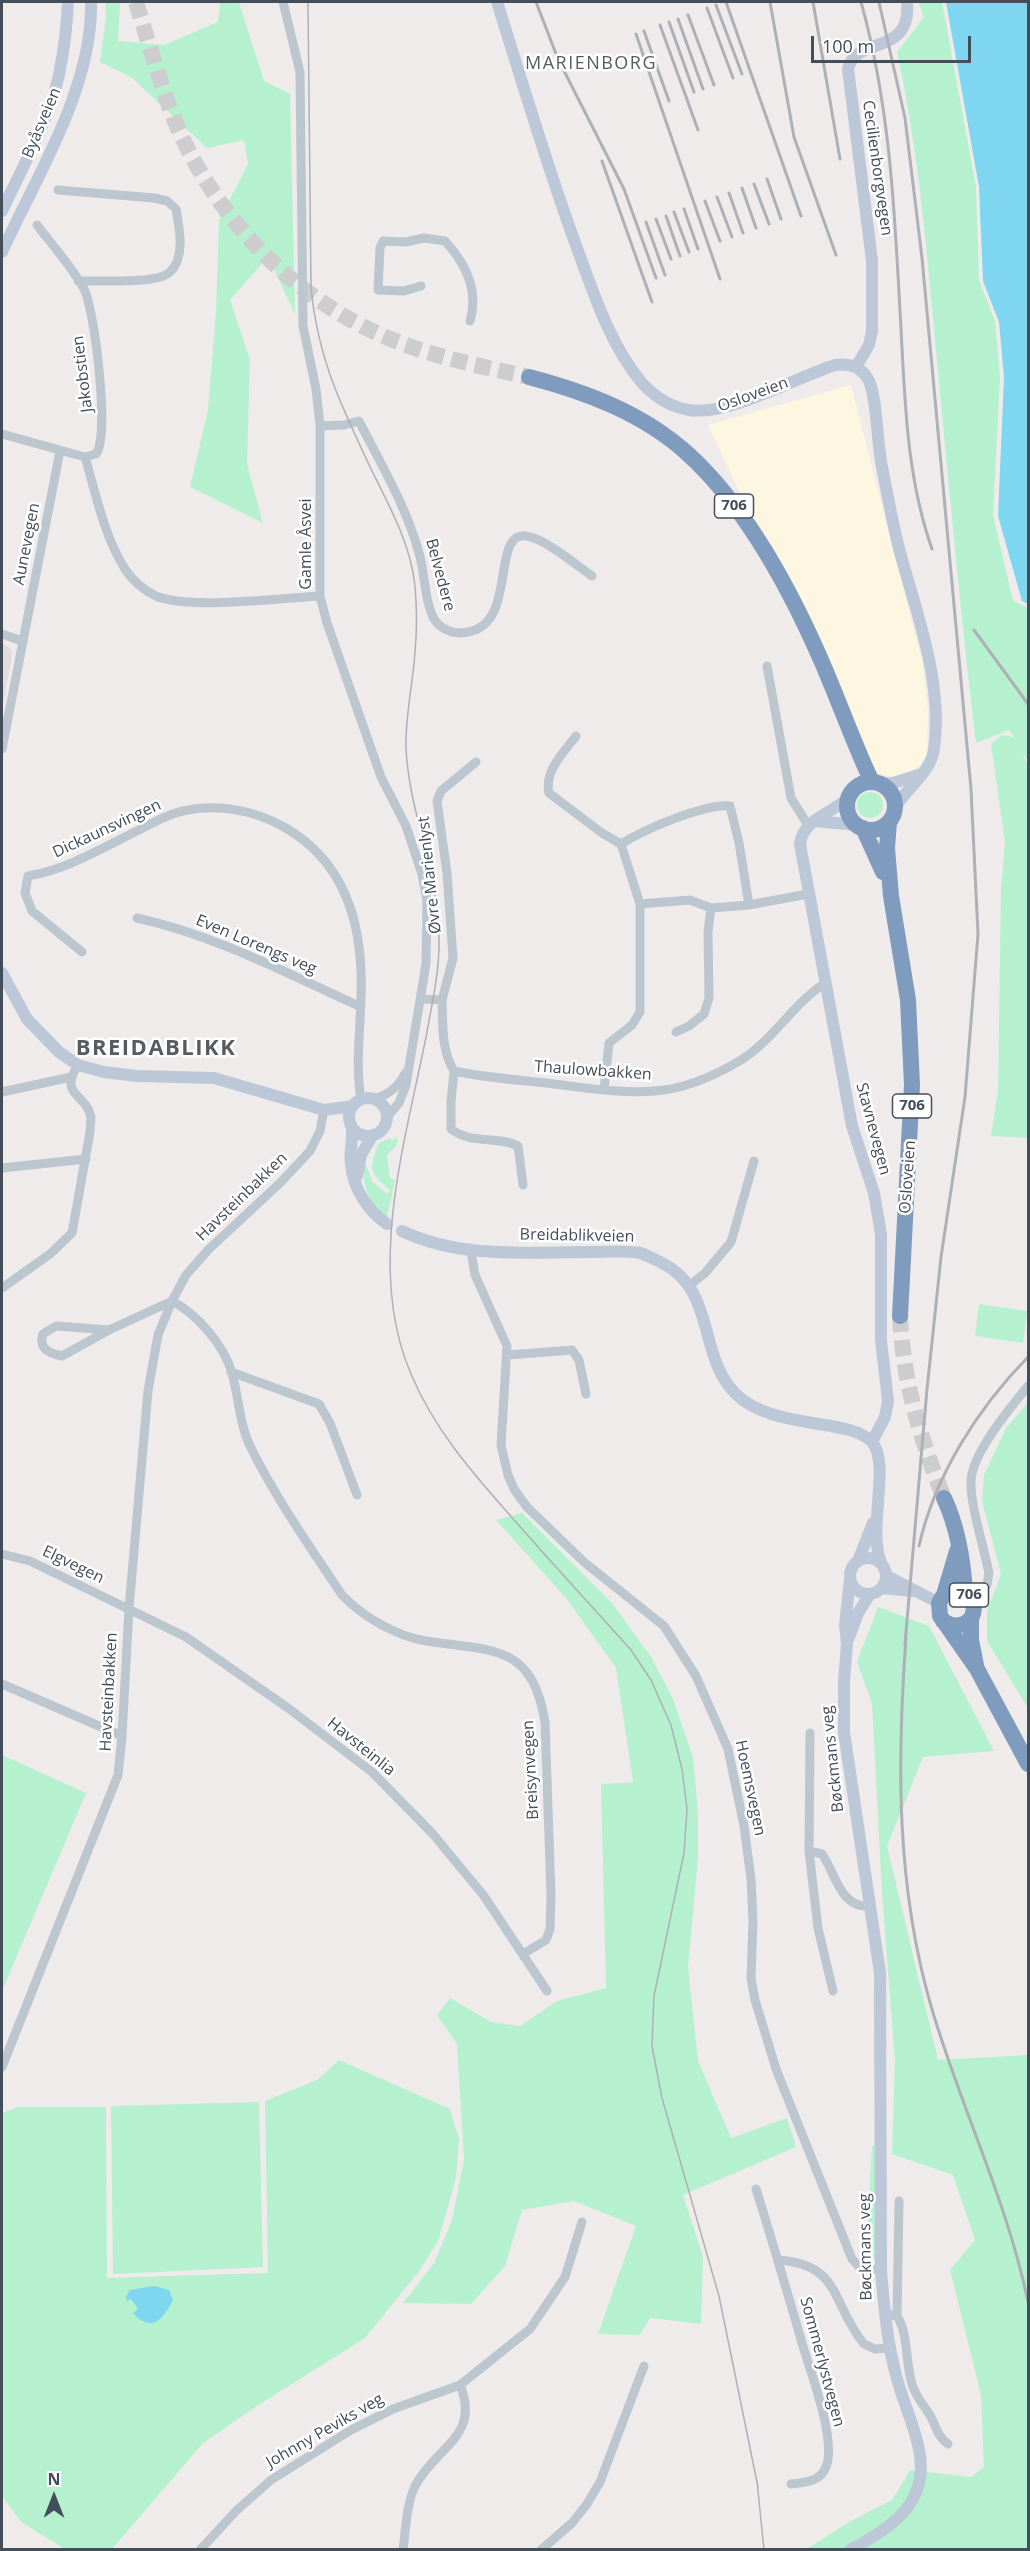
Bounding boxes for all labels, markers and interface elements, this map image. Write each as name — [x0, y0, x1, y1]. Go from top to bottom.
scale bar — [814, 24, 974, 62]
text: 100 m — [822, 34, 874, 58]
district label: MARIENBORG — [525, 53, 657, 75]
street label: Byåsveien — [19, 85, 65, 161]
street label: Cecilienborgvegen — [858, 99, 896, 237]
street label: Jakobstien — [69, 335, 97, 413]
street label: Osloveien — [715, 373, 791, 417]
road number: 706 — [714, 494, 754, 518]
street label: Gamle Åsvei — [296, 498, 316, 590]
street label: Aunevegen — [10, 501, 44, 587]
street label: Belvedere — [421, 536, 459, 614]
street label: Dickaunsvingen — [50, 796, 164, 862]
street label: Øvre Marienlyst — [414, 815, 446, 935]
street label: Even Lorengs veg — [193, 911, 319, 979]
district label: BREIDABLIKK — [76, 1036, 236, 1062]
street label: Thaulowbakken — [534, 1057, 652, 1085]
street label: Stavnevegen — [851, 1081, 895, 1177]
road number: 706 — [892, 1094, 932, 1118]
street label: Osloveien — [896, 1140, 920, 1214]
street label: Havsteinbakken — [192, 1149, 292, 1245]
street label: Breidablikveien — [520, 1225, 634, 1247]
street label: Elgvegen — [39, 1542, 107, 1588]
road number: 706 — [950, 1583, 988, 1607]
street label: Havsteinbakken — [96, 1632, 122, 1752]
street label: Bøckmans veg — [818, 1705, 848, 1813]
street label: Havsteinlia — [323, 1714, 399, 1780]
street label: Breisynvegen — [519, 1720, 543, 1820]
street label: Hoemsvegen — [730, 1738, 770, 1838]
street label: Bøckmans veg — [855, 2193, 877, 2301]
street label: Sommerlystvegen — [795, 2295, 849, 2429]
street label: Johnny Peviks veg — [263, 2390, 387, 2472]
north arrow — [24, 2467, 84, 2527]
text: N — [47, 2468, 61, 2490]

